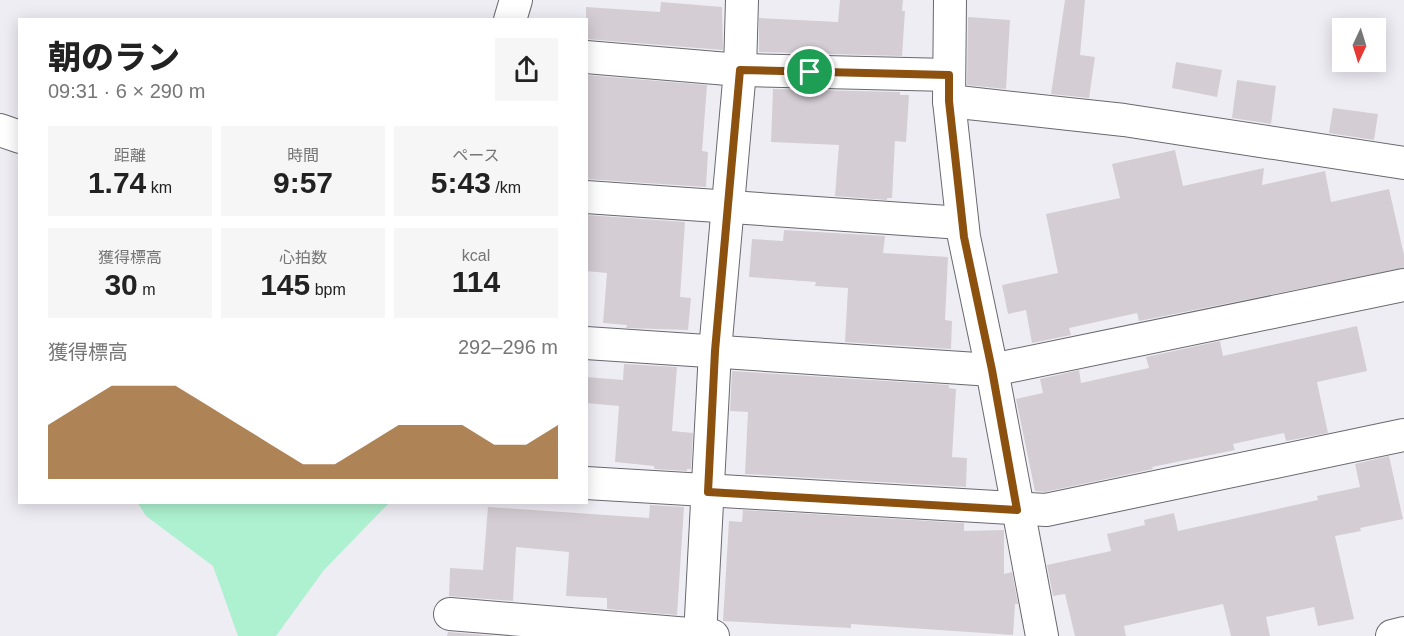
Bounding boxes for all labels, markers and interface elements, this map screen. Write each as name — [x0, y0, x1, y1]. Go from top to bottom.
north arrow — [1332, 18, 1386, 72]
map controls — [1332, 18, 1386, 72]
button: share — [495, 38, 558, 101]
text: 朝のラン — [48, 39, 180, 76]
pin — [784, 46, 835, 97]
icon: arrive — [793, 55, 826, 88]
text: 09:31 · 6 × 290 m — [48, 80, 205, 102]
text: 距離 — [114, 147, 146, 164]
text: 時間 — [287, 147, 319, 164]
text: ペース — [452, 147, 500, 164]
text: 1.74 — [88, 166, 146, 199]
text: 9:57 — [273, 166, 333, 199]
text: 5:43 — [431, 166, 491, 199]
text: km — [146, 179, 172, 196]
text: /km — [491, 179, 521, 196]
text: kcal — [462, 247, 490, 264]
text: 獲得標高 — [98, 249, 162, 266]
text: 心拍数 — [279, 249, 327, 266]
text: 114 — [452, 265, 500, 298]
text: 30 — [104, 268, 138, 301]
text: 145 — [260, 268, 310, 301]
text: m — [138, 281, 156, 298]
text: bpm — [310, 281, 346, 298]
text: 292–296 m — [458, 336, 558, 358]
text: 獲得標高 — [48, 341, 128, 363]

